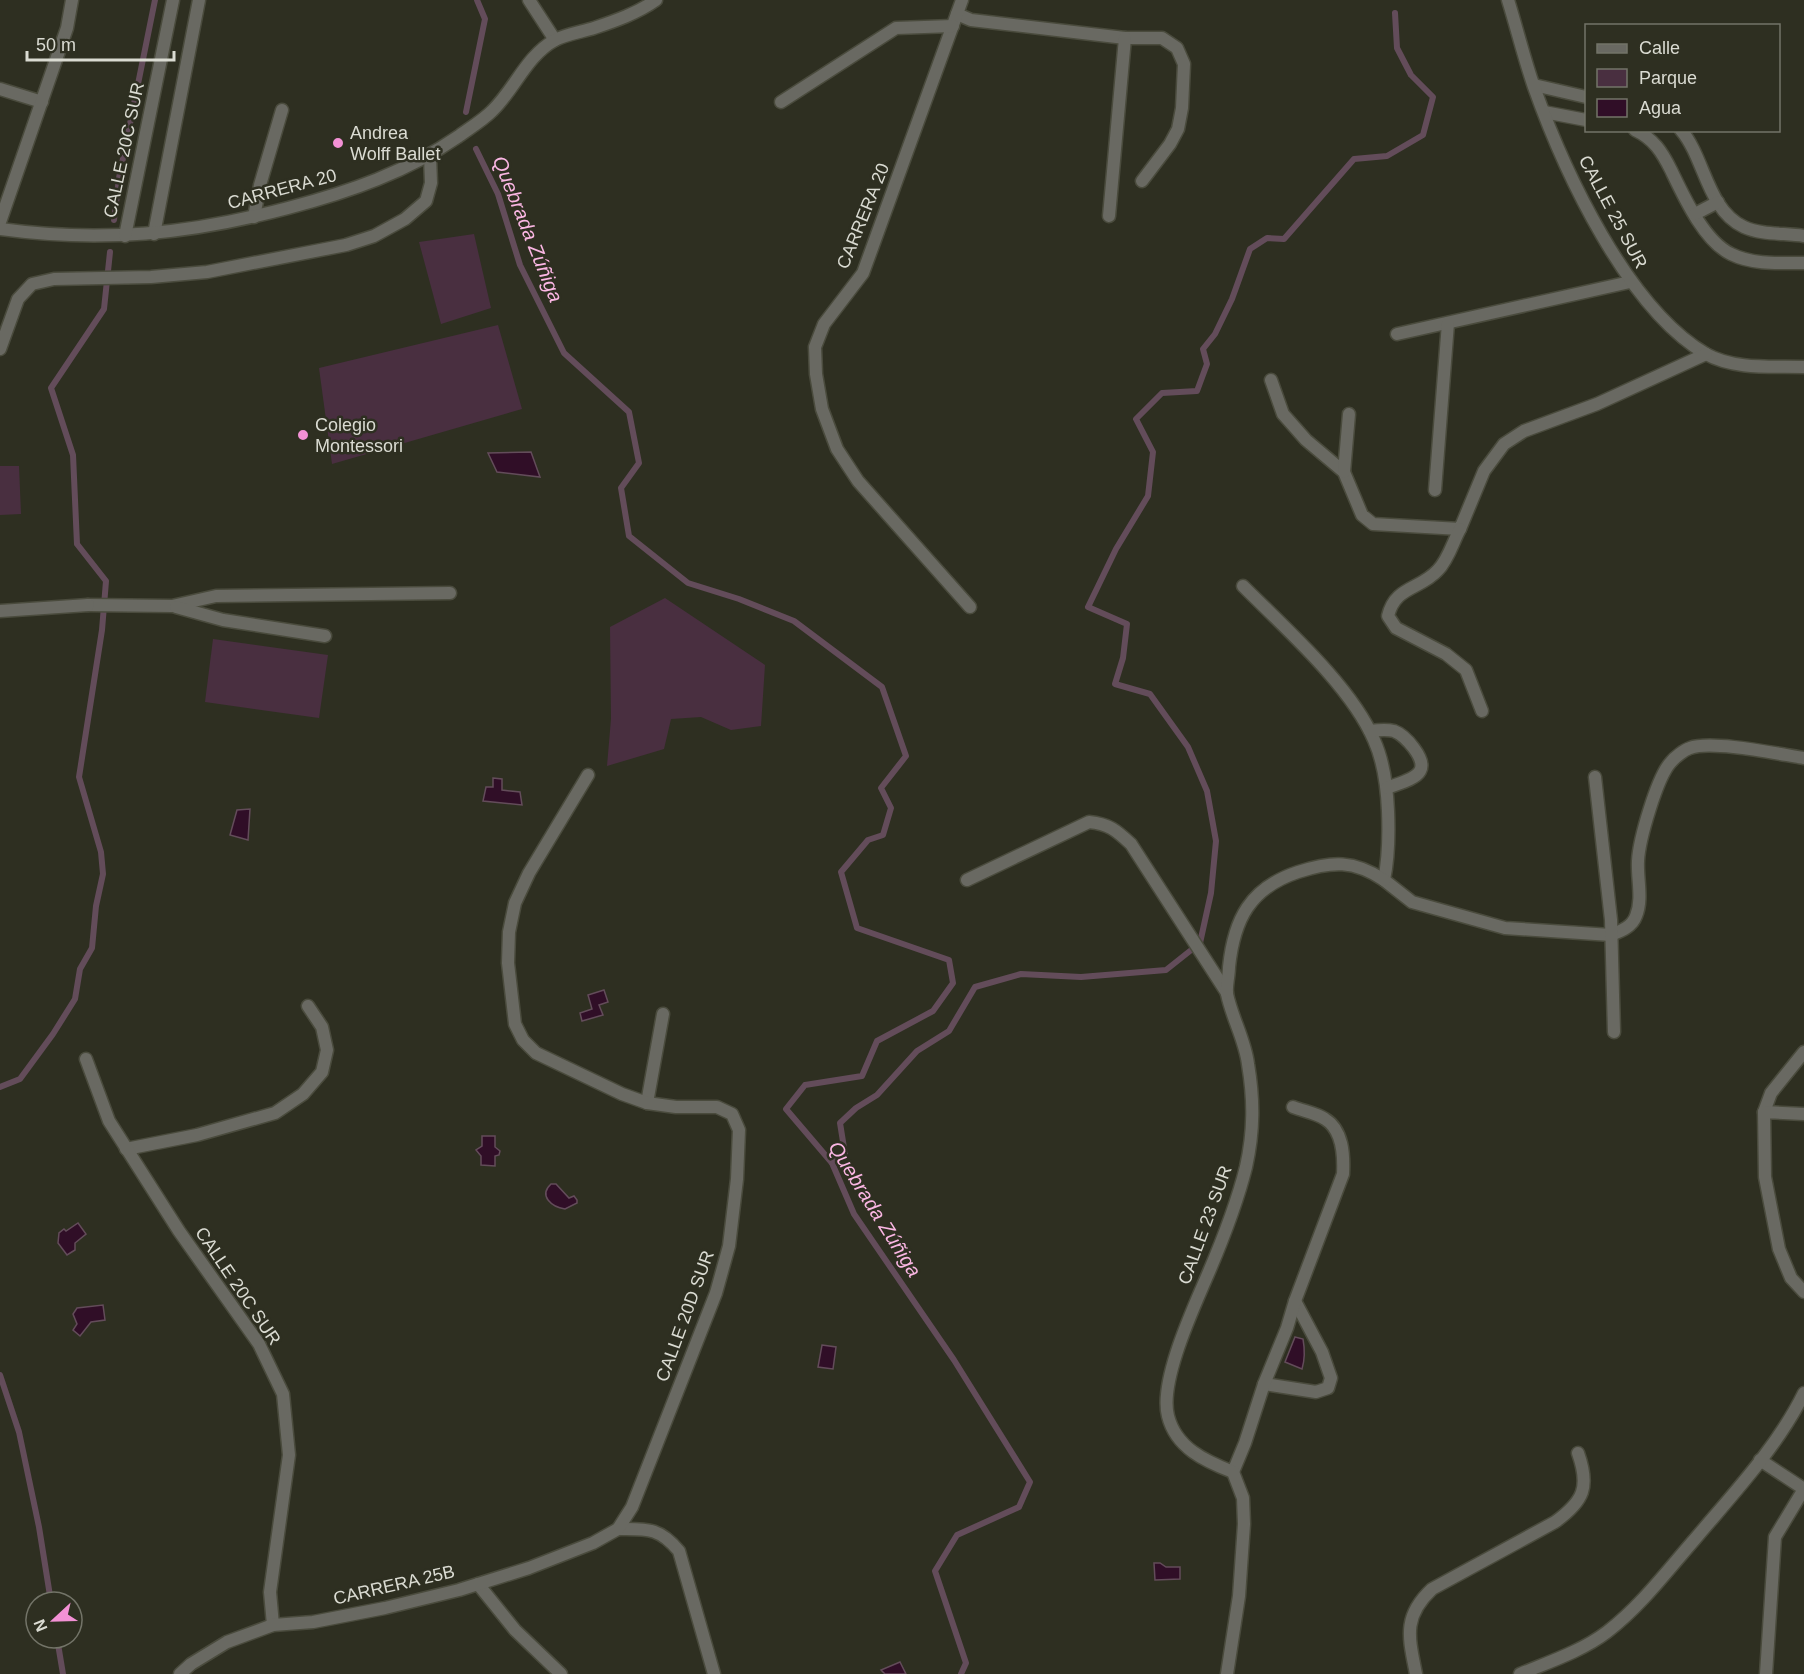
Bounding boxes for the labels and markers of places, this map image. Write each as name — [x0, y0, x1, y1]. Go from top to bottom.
place label: Andrea Wolff Ballet — [350, 123, 440, 164]
marker: Andrea Wolff Ballet — [331, 136, 345, 150]
place label: Colegio Montessori — [315, 415, 403, 456]
marker: Colegio Montessori — [296, 428, 310, 442]

